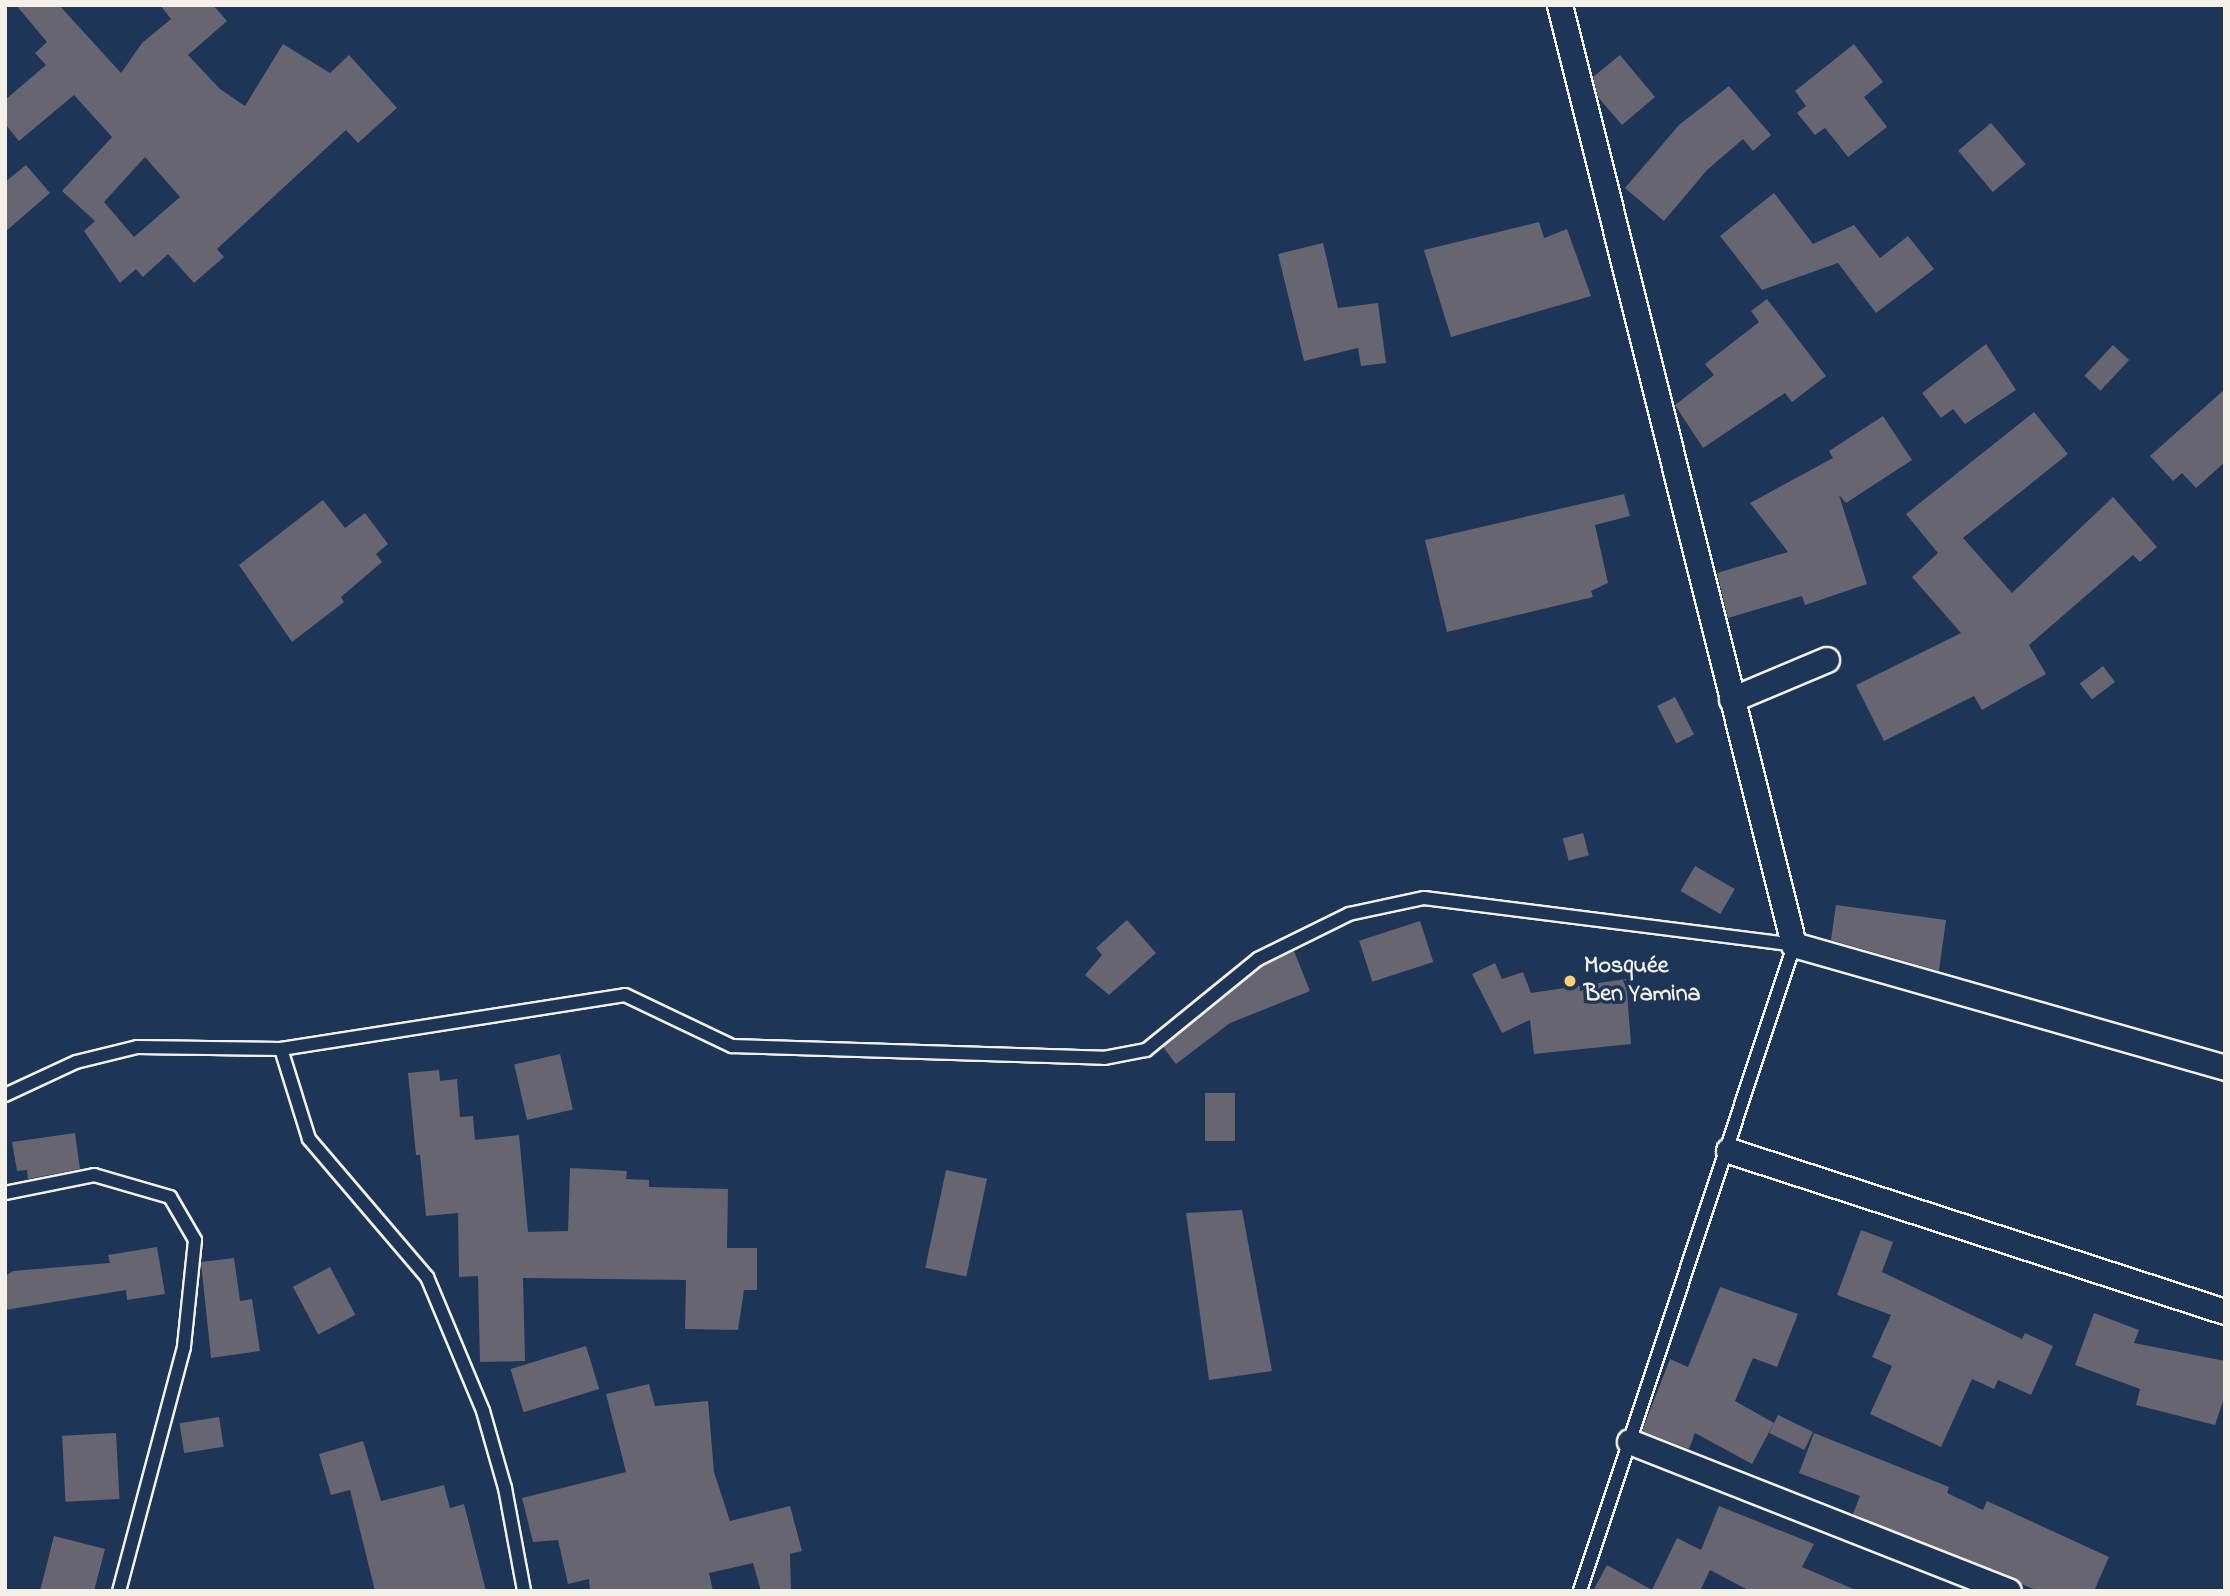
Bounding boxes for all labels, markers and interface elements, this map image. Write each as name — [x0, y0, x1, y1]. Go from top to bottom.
place label: Mosquée Ben Yamina — [1584, 953, 1700, 1009]
marker: Mosquée Ben Yamina — [1562, 973, 1578, 989]

